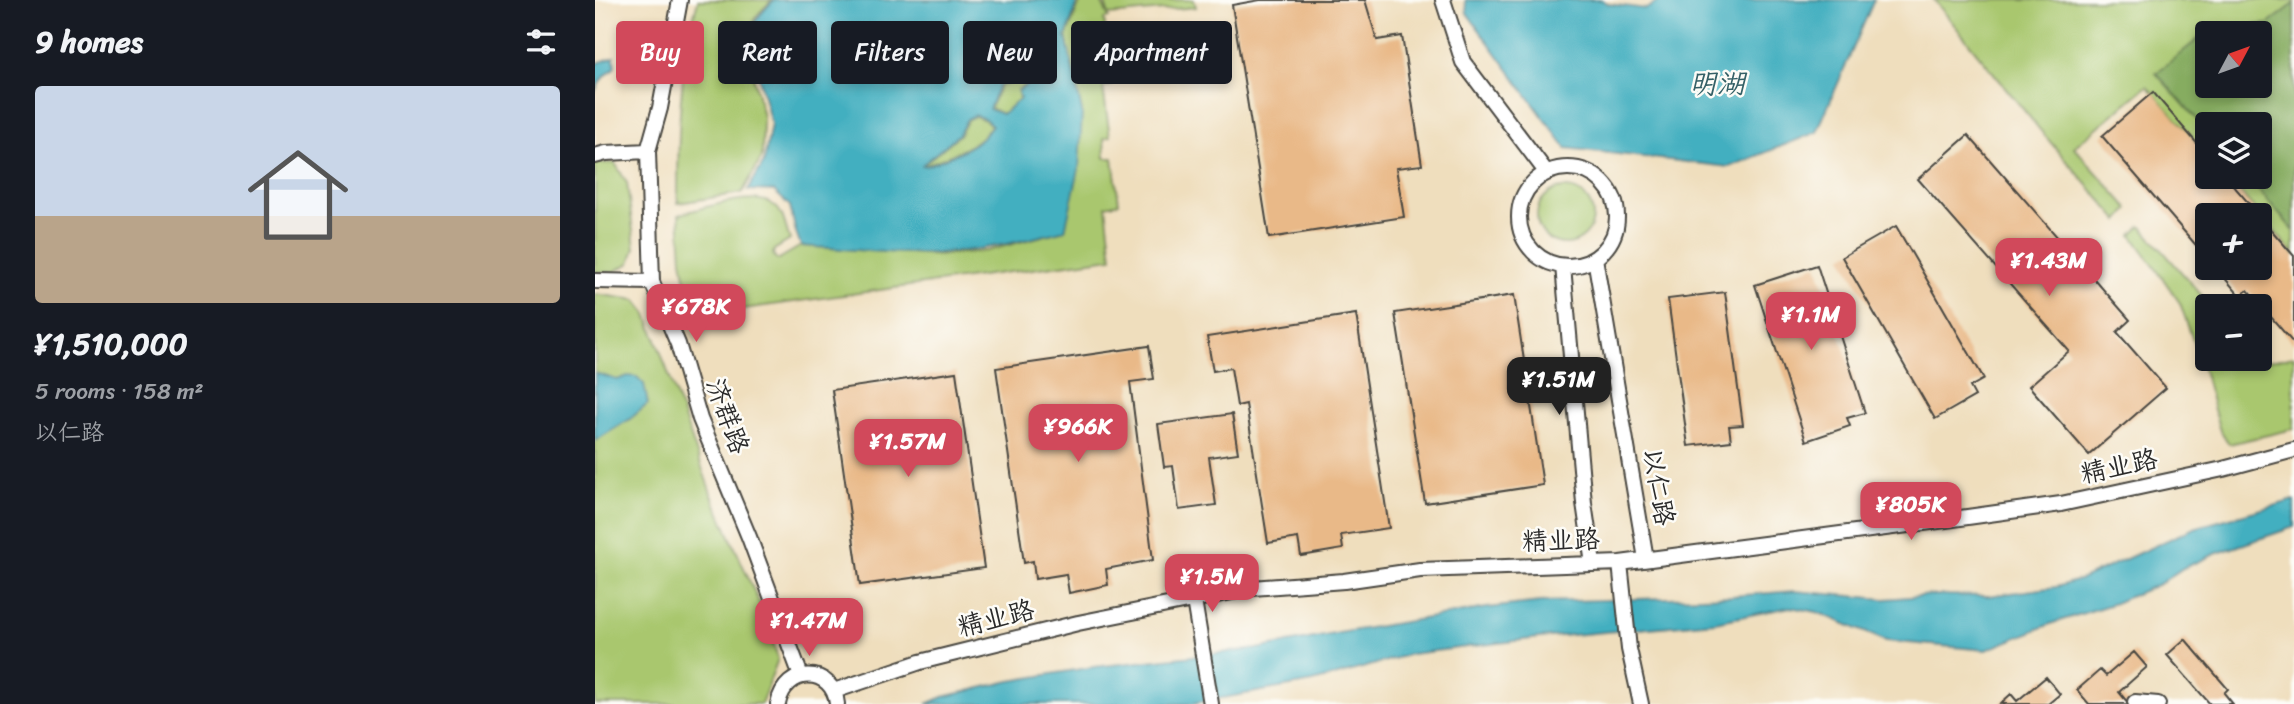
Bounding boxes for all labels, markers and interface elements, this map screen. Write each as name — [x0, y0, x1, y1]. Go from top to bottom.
text: 9 homes — [35, 15, 143, 69]
chip: Buy — [616, 21, 704, 84]
chip: Rent — [718, 21, 817, 84]
chip: Filters — [831, 21, 949, 84]
chip: New — [963, 21, 1057, 84]
chip: Apartment — [1071, 21, 1232, 84]
north arrow — [2195, 21, 2271, 98]
map controls — [2195, 21, 2272, 371]
icon: filters — [522, 23, 560, 61]
water label: 明湖 — [1689, 59, 1748, 108]
button: layers — [2195, 112, 2272, 189]
icon: home — [235, 132, 361, 258]
button: + — [2195, 203, 2272, 280]
pin: ¥1.43M — [1992, 238, 2106, 298]
text: ¥1.43M — [2011, 240, 2087, 281]
pin: ¥678K — [647, 284, 745, 344]
text: ¥678K — [663, 286, 729, 327]
pin: ¥1.1M — [1762, 292, 1860, 352]
text: ¥1.1M — [1782, 294, 1840, 335]
button: − — [2195, 294, 2272, 371]
text: ¥1,510,000 — [35, 317, 188, 371]
pin: ¥1.51M — [1502, 358, 1616, 417]
text: ¥1.51M — [1523, 359, 1595, 400]
text: 5 rooms · 158 m² — [35, 371, 204, 412]
street label: 济群路 — [693, 371, 763, 461]
pin: ¥966K — [1029, 405, 1127, 464]
text: ¥966K — [1045, 406, 1112, 447]
text: 以仁路 — [35, 412, 104, 453]
pin: ¥1.57M — [851, 420, 965, 479]
text: ¥1.57M — [870, 421, 946, 462]
street label: 精业路 — [2076, 435, 2162, 497]
street label: 以仁路 — [1630, 445, 1688, 529]
pin: ¥805K — [1862, 482, 1960, 542]
text: ¥805K — [1876, 484, 1946, 525]
street label: 精业路 — [1521, 516, 1601, 564]
pin: ¥1.5M — [1163, 554, 1261, 614]
text: ¥1.5M — [1181, 556, 1243, 597]
street label: 精业路 — [953, 586, 1039, 650]
pin: ¥1.47M — [752, 598, 866, 658]
text: ¥1.47M — [771, 600, 847, 641]

